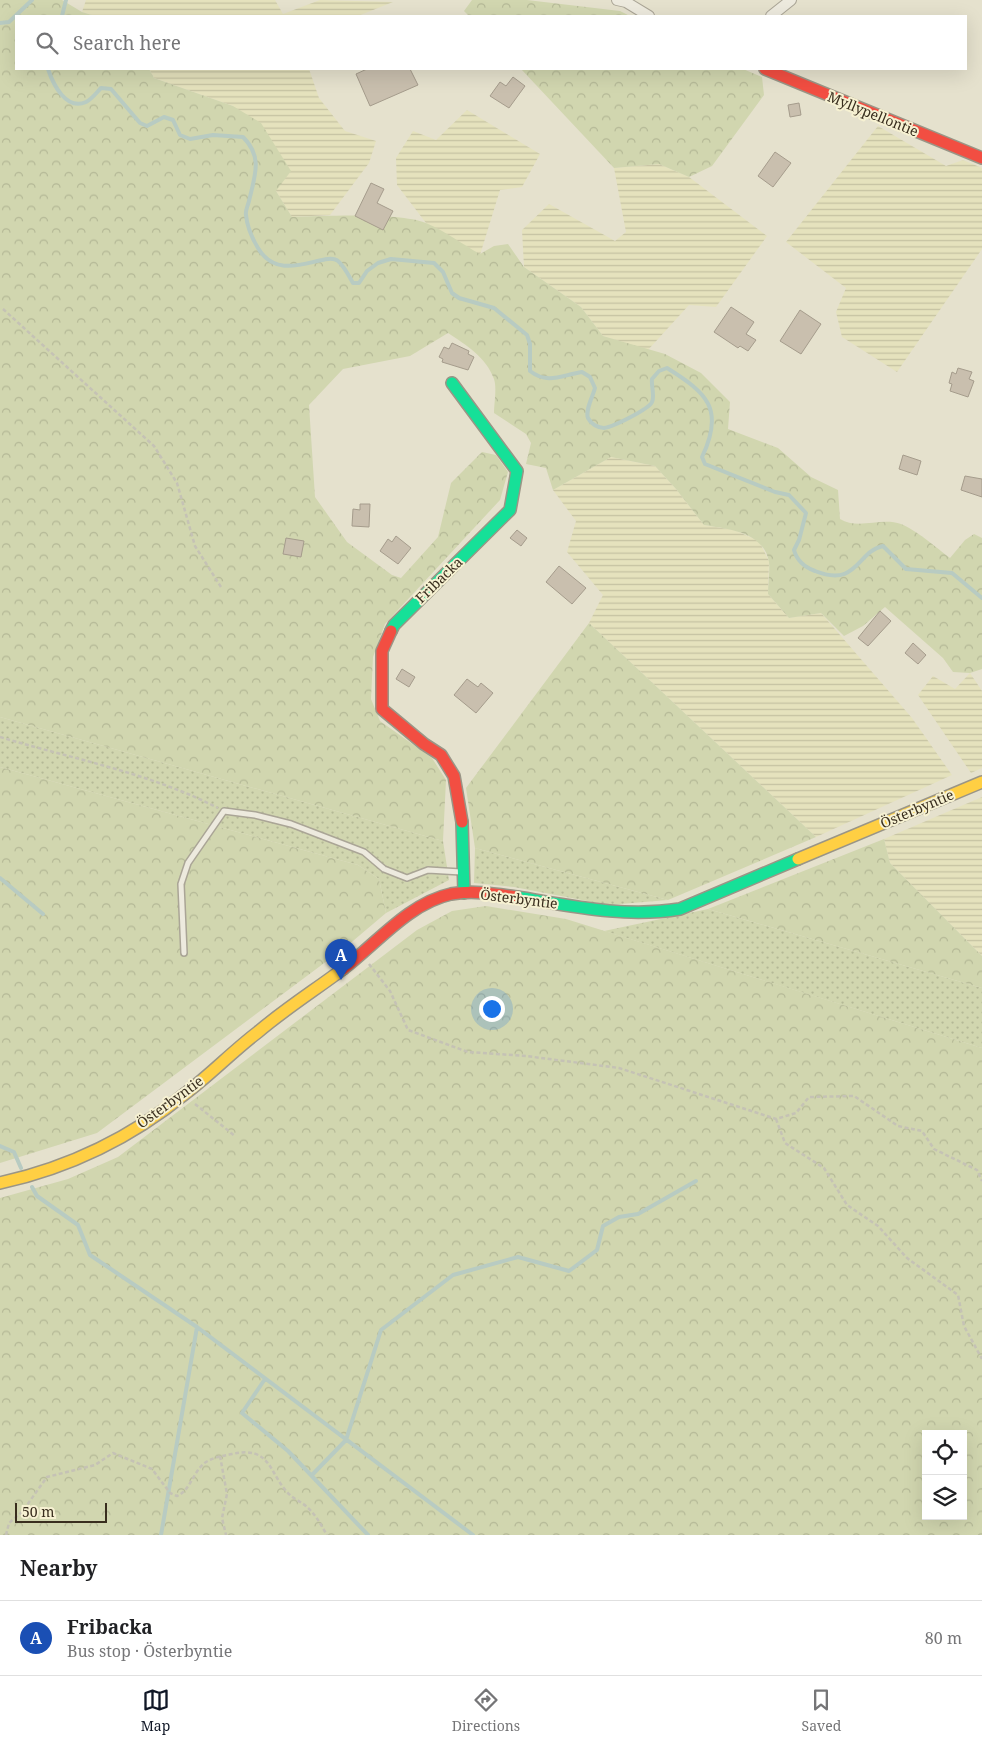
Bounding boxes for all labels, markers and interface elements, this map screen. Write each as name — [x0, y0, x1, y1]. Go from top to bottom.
search box — [15, 15, 967, 70]
icon: search — [33, 29, 61, 57]
text: Search here — [73, 30, 181, 56]
street label: Myllypellontie — [825, 87, 921, 140]
street label: Fribacka — [411, 552, 466, 607]
street label: Österbyntie — [877, 785, 956, 832]
street label: Österbyntie — [479, 884, 559, 913]
pin: A — [325, 939, 357, 980]
your location — [479, 996, 505, 1022]
street label: Österbyntie — [133, 1071, 207, 1132]
map controls — [922, 1430, 967, 1520]
button: locate — [922, 1430, 967, 1475]
button: layers — [922, 1475, 967, 1520]
scale bar — [15, 1500, 108, 1523]
text: 50 m — [22, 1502, 55, 1521]
text: Nearby — [20, 1554, 98, 1582]
text: Fribacka — [67, 1614, 153, 1640]
text: A — [30, 1627, 42, 1649]
text: 80 m — [925, 1627, 962, 1649]
text: Bus stop · Österbyntie — [67, 1640, 232, 1662]
tab: Map — [141, 1686, 170, 1735]
tab: Directions — [452, 1686, 520, 1735]
tab: Saved — [802, 1686, 841, 1735]

